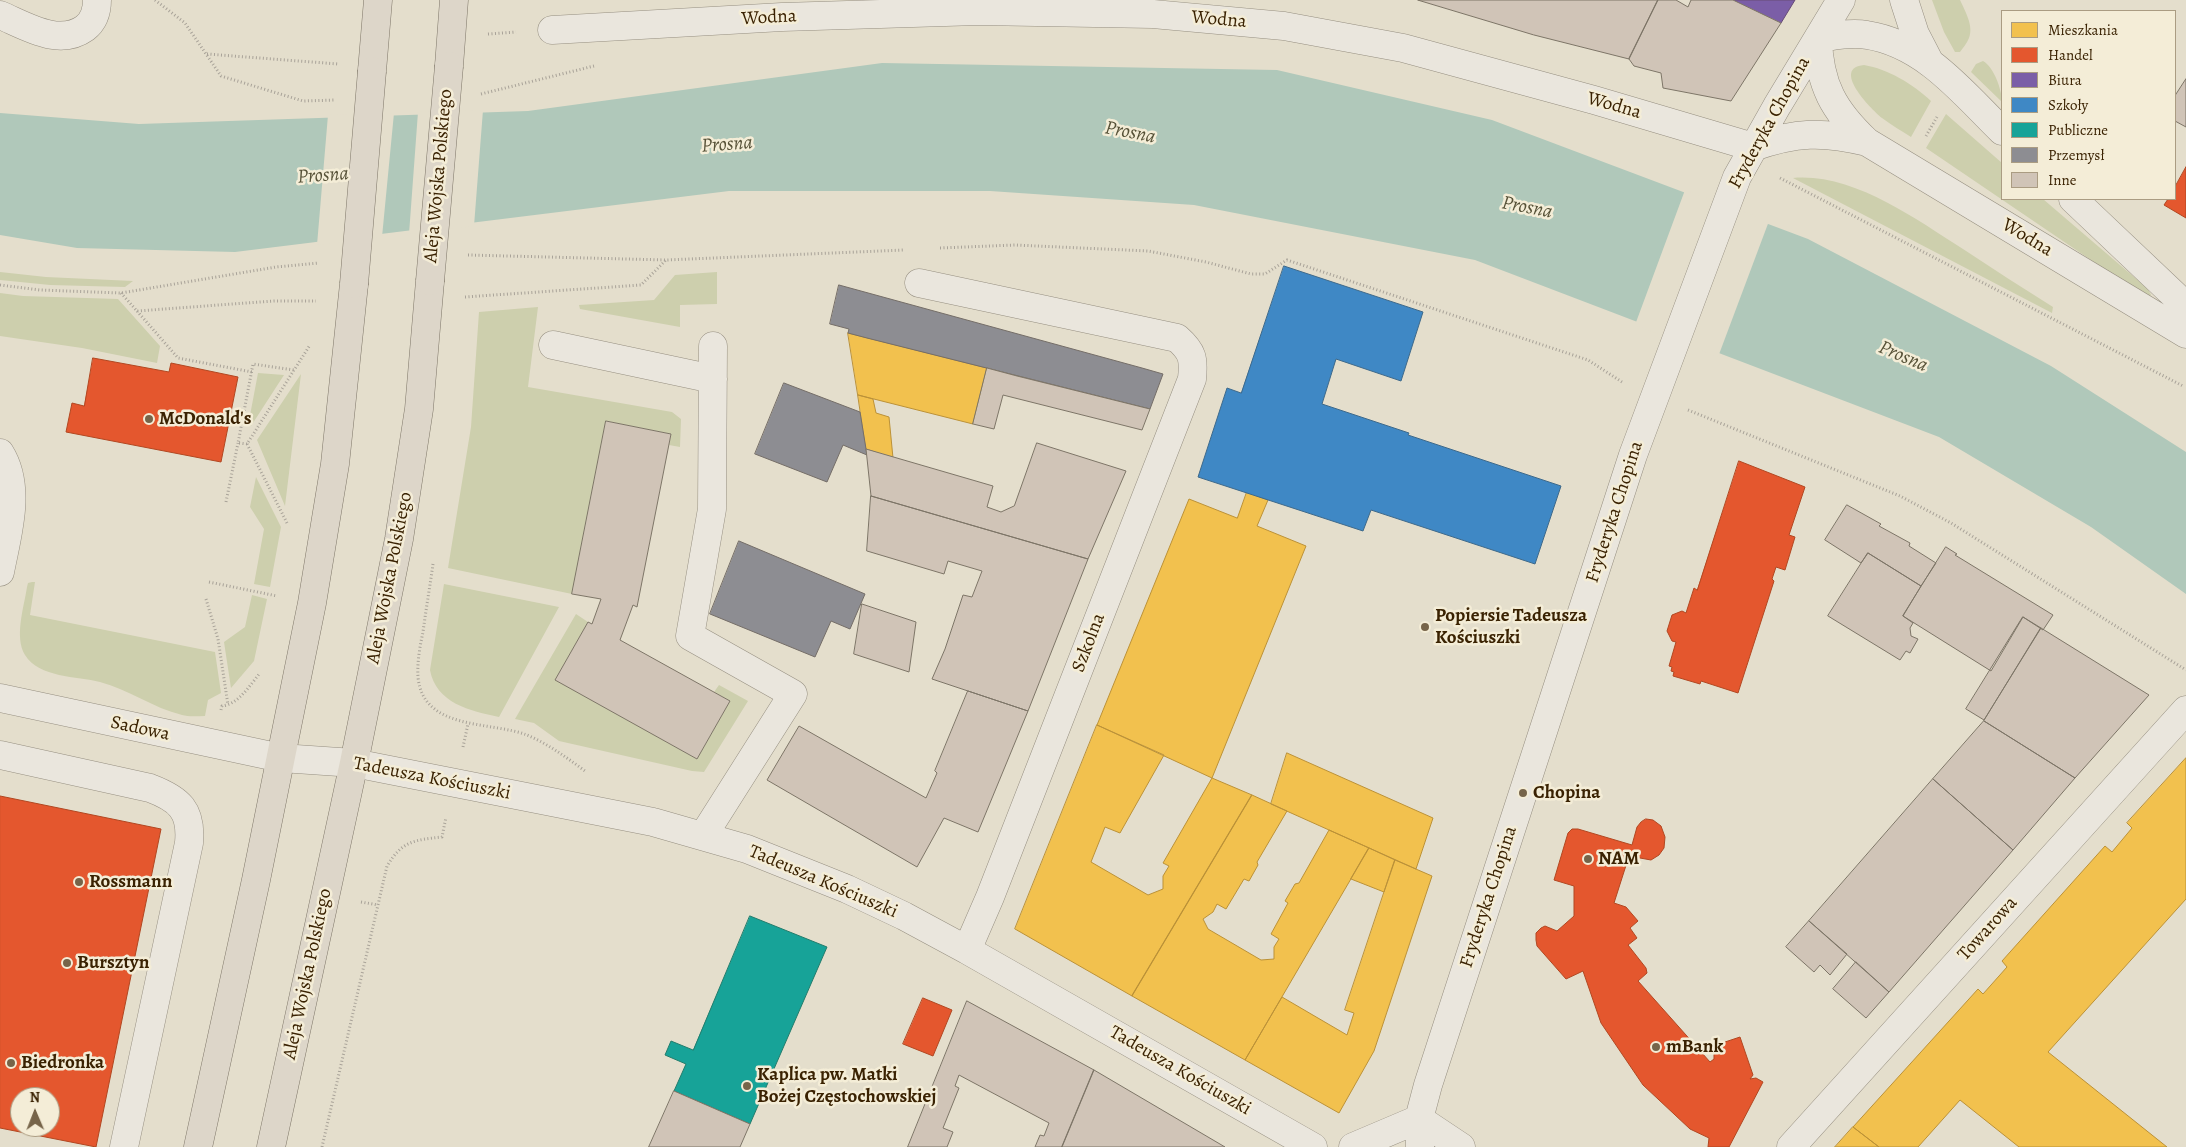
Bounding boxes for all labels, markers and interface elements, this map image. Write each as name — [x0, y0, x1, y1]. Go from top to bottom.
street label: Wodna — [741, 5, 797, 31]
street label: Wodna — [1191, 6, 1247, 34]
legend — [2001, 10, 2176, 200]
text: Mieszkania — [2048, 20, 2118, 40]
text: Handel — [2048, 45, 2093, 65]
street label: Fryderyka Chopina — [1724, 53, 1816, 193]
text: Biura — [2048, 70, 2082, 90]
street label: Wodna — [1584, 87, 1644, 125]
street label: Aleja Wojska Polskiego — [420, 88, 458, 264]
text: Szkoły — [2048, 95, 2088, 115]
water label: Prosna — [1103, 116, 1157, 150]
text: Publiczne — [2048, 120, 2108, 140]
water label: Prosna — [701, 131, 753, 159]
text: Przemysł — [2048, 145, 2104, 165]
water label: Prosna — [297, 162, 349, 190]
text: Inne — [2048, 170, 2076, 190]
water label: Prosna — [1500, 191, 1554, 225]
street label: Wodna — [1997, 214, 2057, 262]
water label: Prosna — [1875, 336, 1931, 378]
place label: McDonald's — [159, 408, 251, 430]
marker: McDonald's — [143, 413, 155, 425]
street label: Fryderyka Chopina — [1581, 438, 1649, 586]
street label: Aleja Wojska Polskiego — [362, 490, 418, 666]
place label: Popiersie Tadeusza Kościuszki — [1435, 605, 1587, 649]
street label: Szkolna — [1067, 610, 1111, 676]
marker: Popiersie Tadeusza Kościuszki — [1419, 621, 1431, 633]
street label: Sadowa — [108, 712, 172, 746]
street label: Tadeusza Kościuszki — [351, 753, 513, 805]
place label: Chopina — [1533, 782, 1601, 804]
marker: Chopina — [1517, 787, 1529, 799]
street label: Fryderyka Chopina — [1455, 823, 1523, 971]
street label: Tadeusza Kościuszki — [745, 840, 901, 924]
place label: NAM — [1598, 848, 1639, 870]
marker: NAM — [1582, 853, 1594, 865]
place label: Rossmann — [89, 871, 172, 893]
marker: Rossmann — [73, 876, 85, 888]
street label: Aleja Wojska Polskiego — [279, 886, 337, 1062]
street label: Towarowa — [1953, 892, 2023, 966]
place label: Bursztyn — [77, 952, 149, 974]
marker: Bursztyn — [61, 957, 73, 969]
street label: Tadeusza Kościuszki — [1105, 1021, 1255, 1121]
place label: mBank — [1666, 1036, 1723, 1058]
marker: mBank — [1650, 1041, 1662, 1053]
place label: Biedronka — [21, 1052, 104, 1074]
marker: Biedronka — [5, 1057, 17, 1069]
place label: Kaplica pw. Matki Bożej Częstochowskiej — [757, 1064, 936, 1108]
marker: Kaplica pw. Matki Bożej Częstochowskiej — [741, 1080, 753, 1092]
north arrow — [10, 1087, 60, 1137]
text: N — [29, 1088, 40, 1107]

